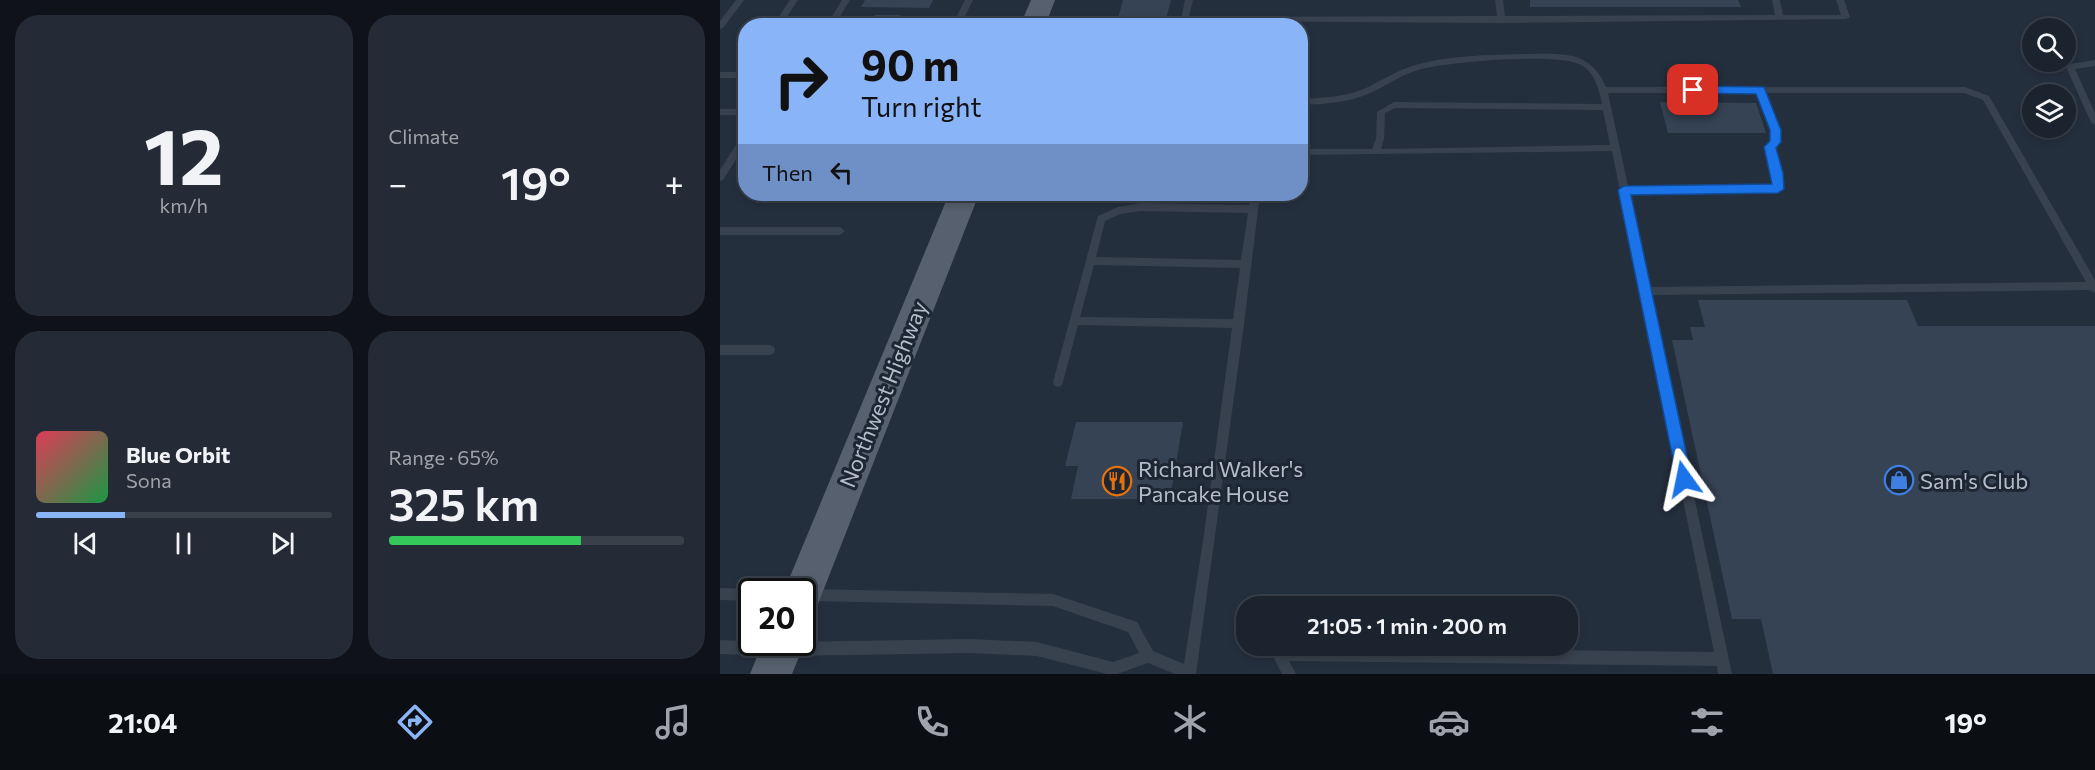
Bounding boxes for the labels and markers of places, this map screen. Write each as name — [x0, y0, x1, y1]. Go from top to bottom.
pin — [1667, 64, 1718, 115]
place label: Richard Walker's Pancake House — [1138, 455, 1303, 507]
shop icon: Sam's Club — [1883, 464, 1915, 496]
restaurant icon: Richard Walker's Pancake House — [1101, 465, 1133, 497]
place label: Sam's Club — [1920, 467, 2028, 494]

